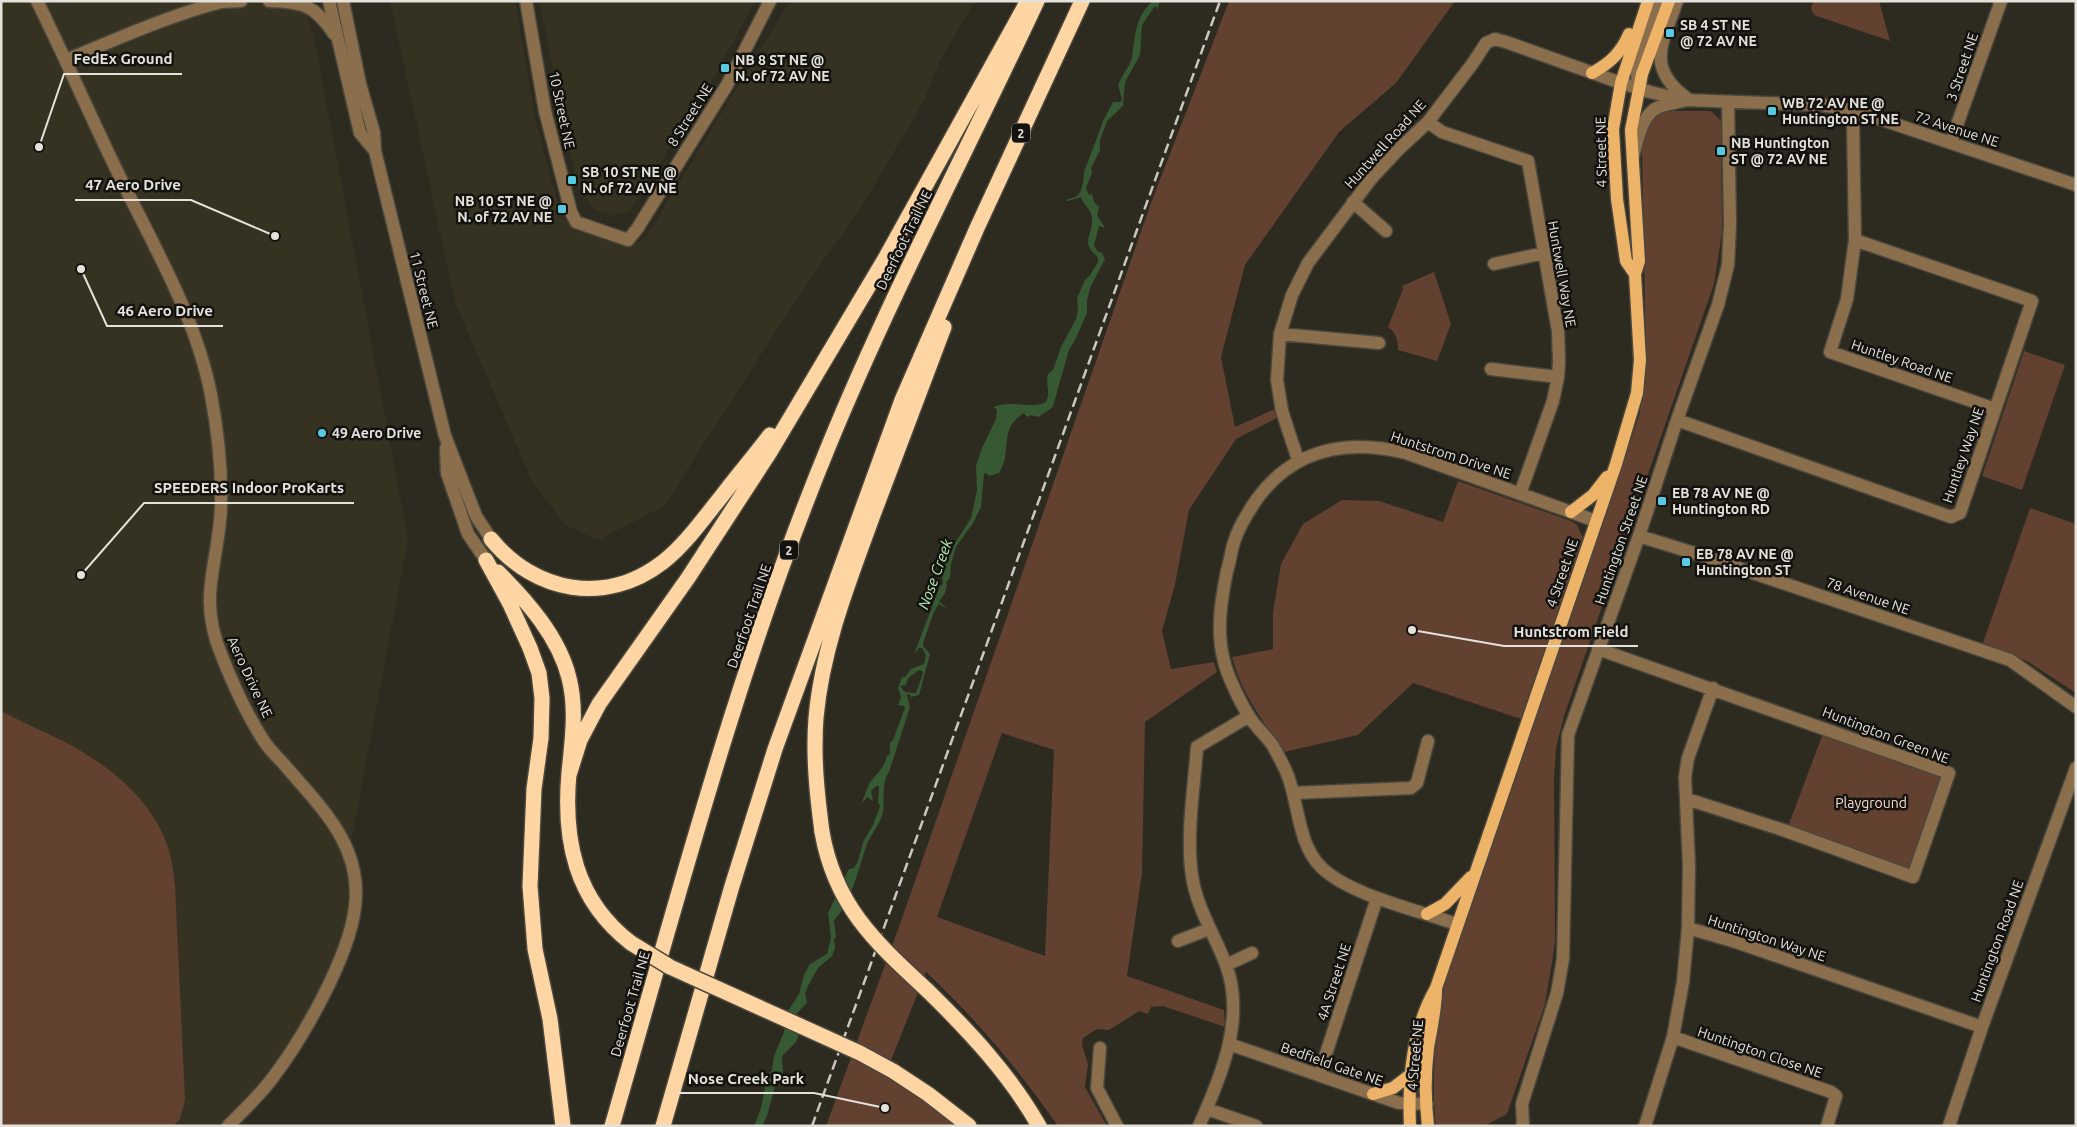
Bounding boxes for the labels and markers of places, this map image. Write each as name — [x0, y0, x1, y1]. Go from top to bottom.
place label: SB 4 ST NE @ 72 AV NE — [1680, 17, 1757, 49]
marker: SB 4 ST NE @ 72 AV NE — [1664, 27, 1676, 39]
callout: FedEx Ground — [64, 44, 182, 74]
place label: NB 8 ST NE @ N. of 72 AV NE — [735, 52, 830, 84]
marker: NB 8 ST NE @ N. of 72 AV NE — [719, 62, 731, 74]
place label: WB 72 AV NE @ Huntington ST NE — [1782, 95, 1899, 127]
marker: WB 72 AV NE @ Huntington ST NE — [1766, 105, 1778, 117]
place label: NB Huntington ST @ 72 AV NE — [1731, 135, 1829, 167]
marker: NB Huntington ST @ 72 AV NE — [1715, 145, 1727, 157]
place label: SB 10 ST NE @ N. of 72 AV NE — [582, 164, 677, 196]
callout: 47 Aero Drive — [75, 170, 191, 200]
marker: SB 10 ST NE @ N. of 72 AV NE — [566, 174, 578, 186]
place label: NB 10 ST NE @ N. of 72 AV NE — [455, 193, 552, 225]
marker: NB 10 ST NE @ N. of 72 AV NE — [556, 203, 568, 215]
callout: 46 Aero Drive — [107, 296, 223, 326]
place label: 49 Aero Drive — [332, 425, 421, 441]
marker: 49 Aero Drive — [316, 427, 328, 439]
callout: SPEEDERS Indoor ProKarts — [144, 473, 354, 503]
place label: EB 78 AV NE @ Huntington RD — [1672, 485, 1770, 517]
marker: EB 78 AV NE @ Huntington RD — [1656, 495, 1668, 507]
place label: EB 78 AV NE @ Huntington ST — [1696, 546, 1794, 578]
marker: EB 78 AV NE @ Huntington ST — [1680, 556, 1692, 568]
callout: Huntstrom Field — [1504, 616, 1638, 646]
callout: Nose Creek Park — [678, 1063, 814, 1093]

